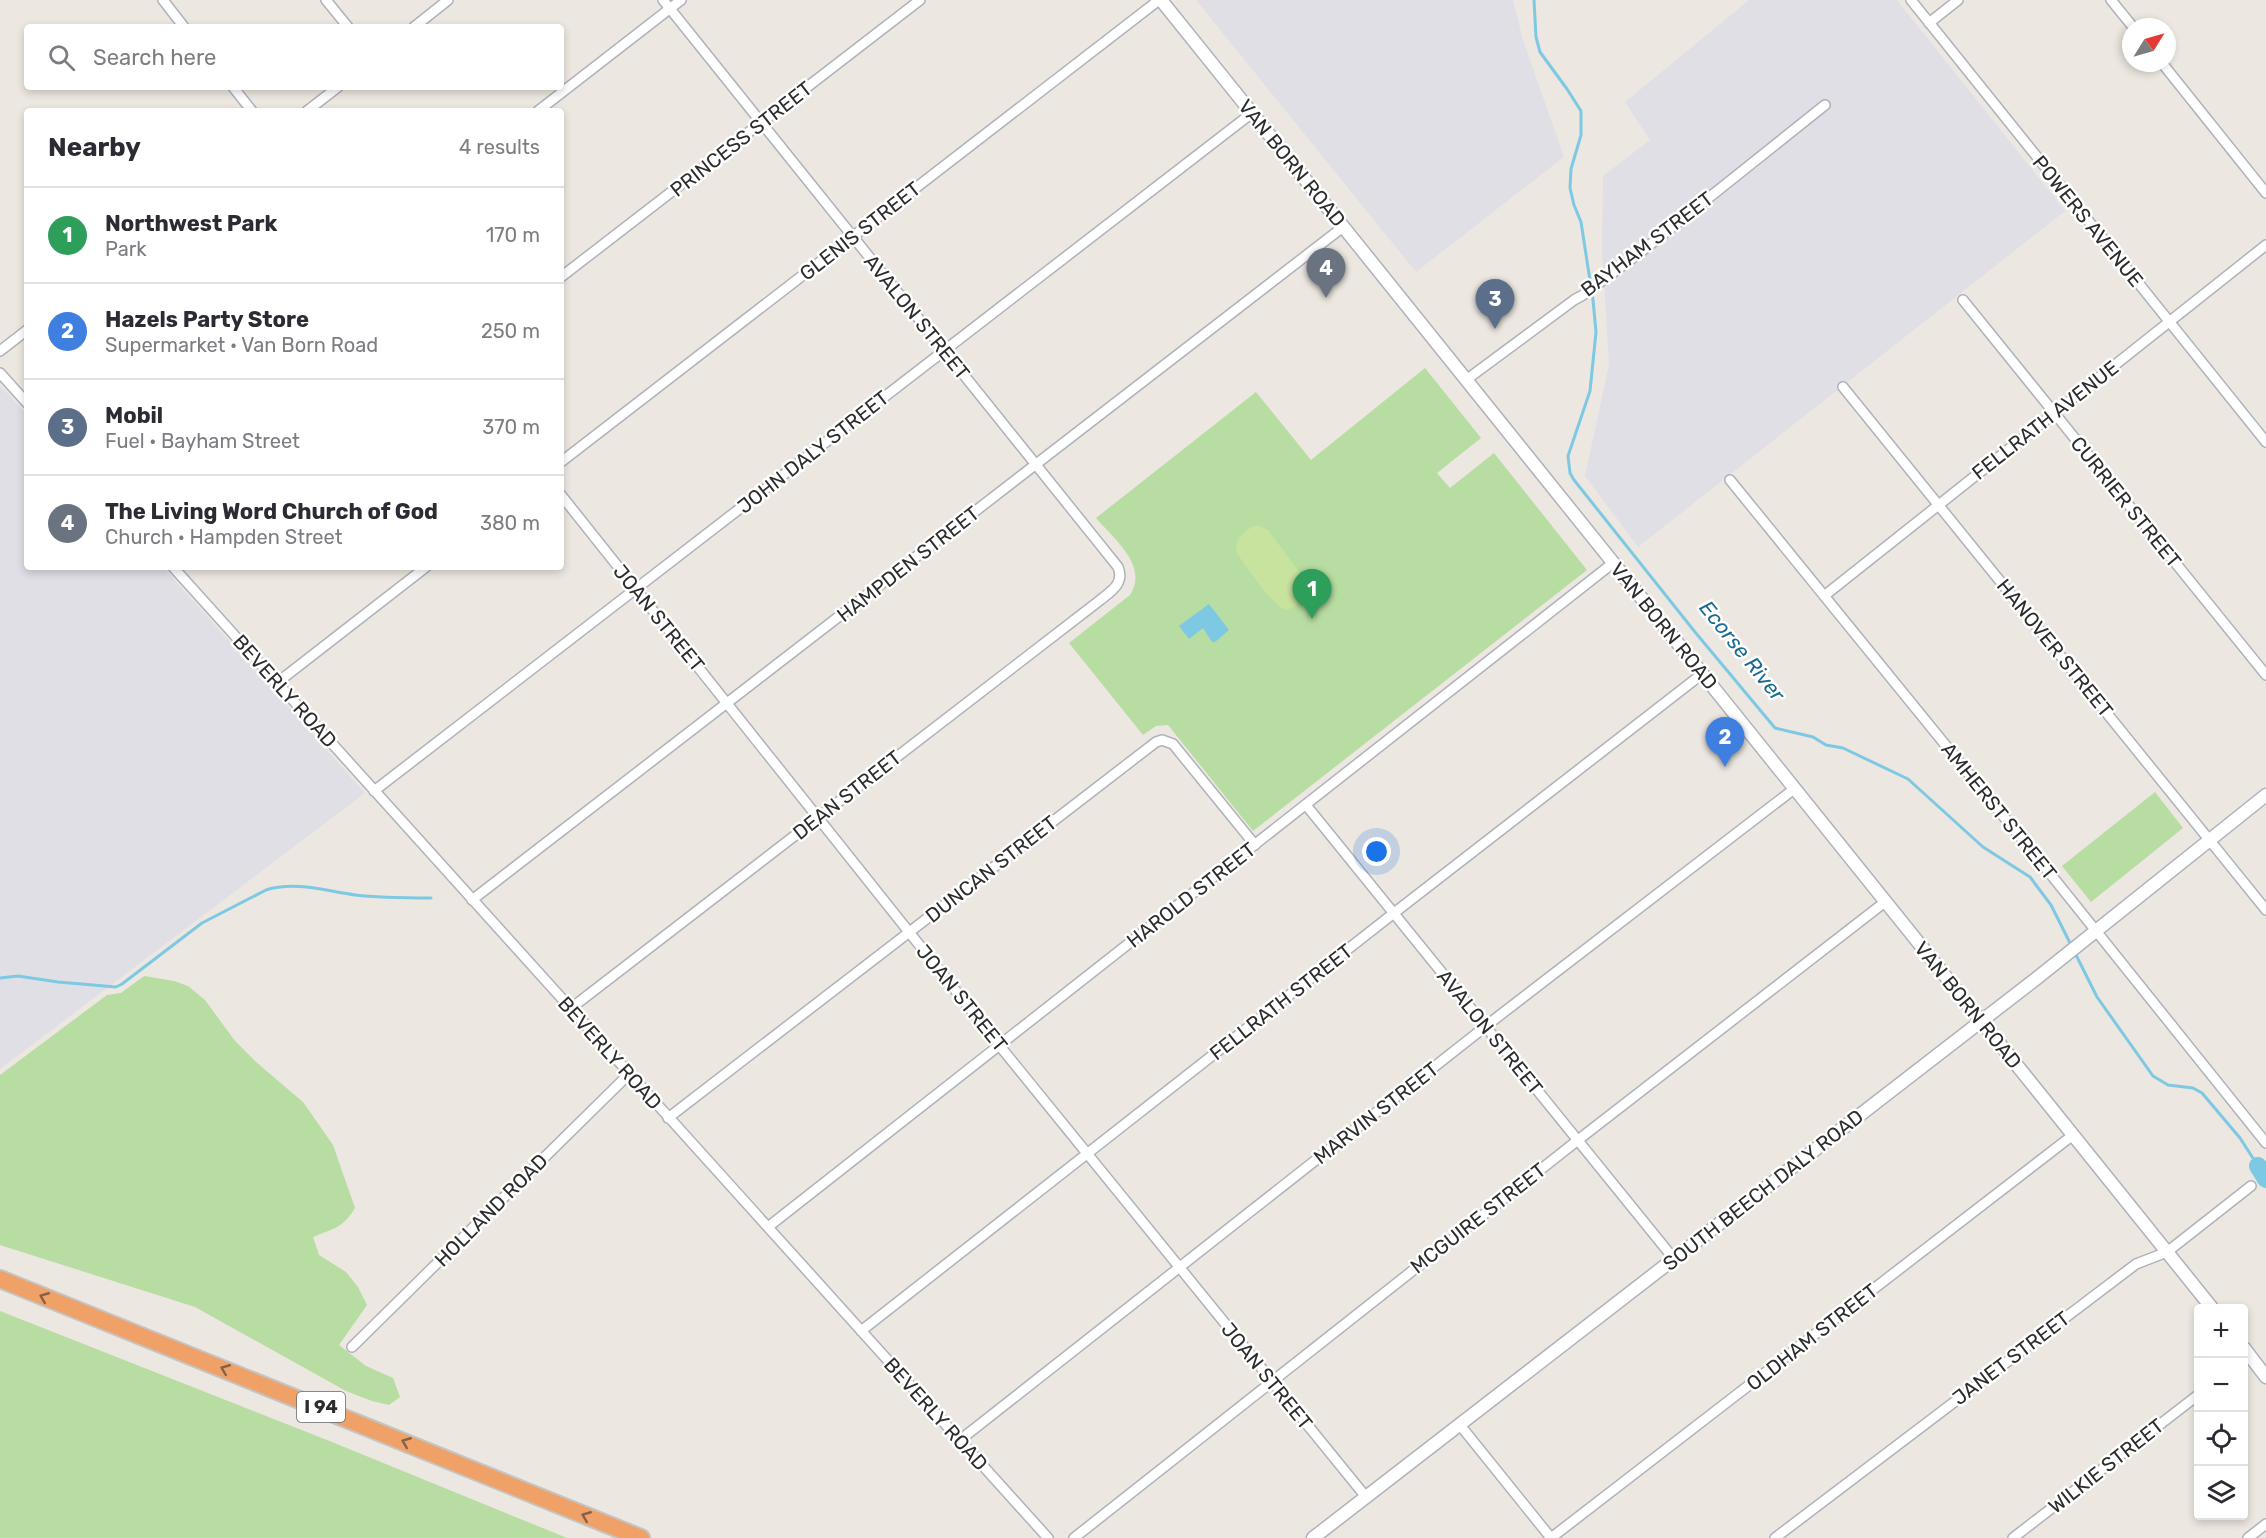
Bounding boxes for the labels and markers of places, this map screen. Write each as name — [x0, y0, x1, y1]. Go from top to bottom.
pin: 4 — [1306, 248, 1346, 298]
pin: 3 — [1476, 280, 1514, 329]
pin: 1 — [1292, 570, 1332, 619]
pin: 2 — [1706, 718, 1744, 767]

